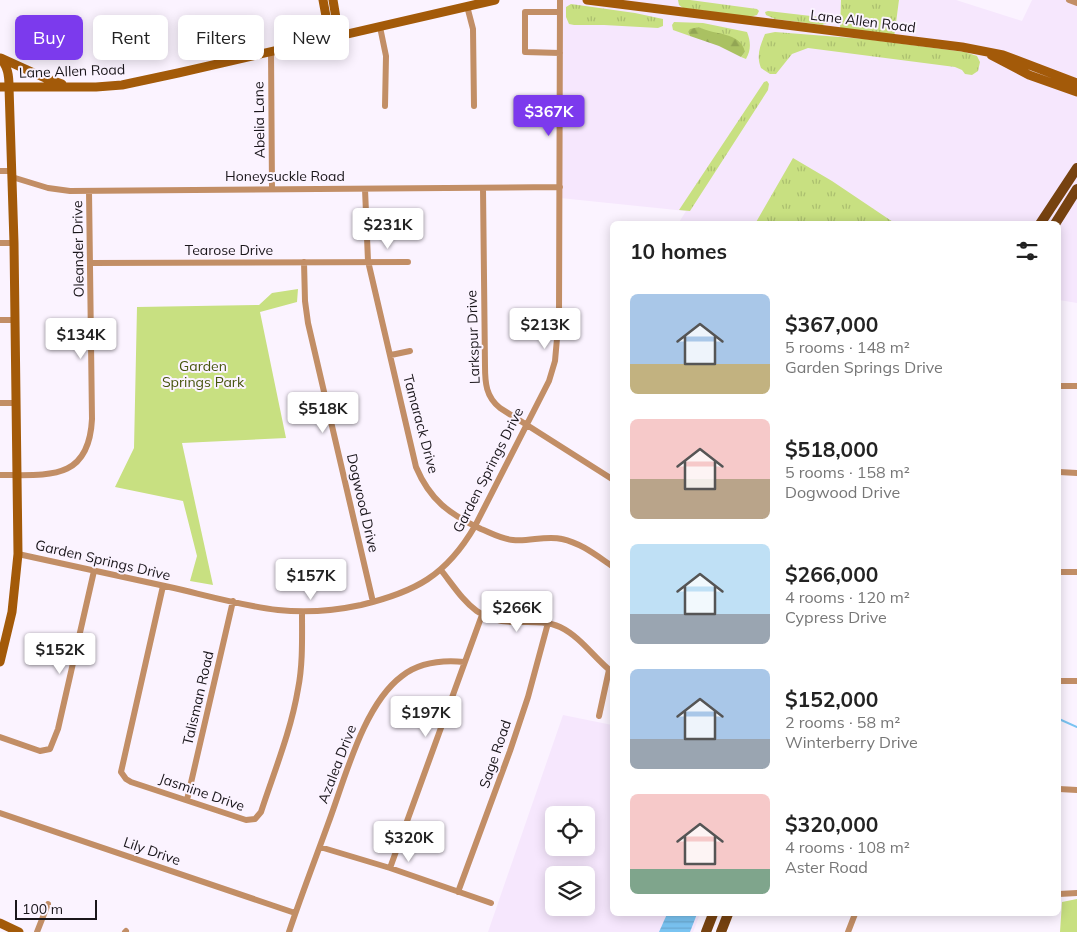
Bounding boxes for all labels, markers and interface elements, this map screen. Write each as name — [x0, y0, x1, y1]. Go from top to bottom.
street label: Lane Allen Road — [809, 6, 917, 36]
chip: Buy — [15, 15, 83, 60]
chip: Rent — [93, 15, 168, 60]
chip: Filters — [178, 15, 264, 60]
chip: New — [274, 15, 349, 60]
street label: Lane Allen Road — [19, 60, 125, 82]
street label: Abelia Lane — [249, 81, 269, 159]
pin: $367K — [514, 94, 584, 137]
text: $367K — [524, 101, 574, 121]
street label: Honeysuckle Road — [225, 167, 345, 185]
street label: Oleander Drive — [68, 200, 88, 298]
pin: $231K — [353, 208, 423, 250]
text: $231K — [363, 214, 413, 234]
icon: filters — [1013, 237, 1041, 265]
text: 10 homes — [630, 238, 727, 264]
street label: Tearose Drive — [185, 241, 273, 259]
street label: Larkspur Drive — [462, 290, 484, 384]
pin: $213K — [510, 308, 580, 350]
text: $367,000 — [785, 311, 878, 337]
text: $213K — [520, 314, 570, 334]
icon: home — [670, 314, 730, 374]
pin: $134K — [46, 318, 116, 360]
text: $134K — [56, 324, 106, 344]
text: 5 rooms · 148 m² — [785, 337, 910, 357]
park label: Garden Springs Park — [162, 357, 245, 391]
text: Garden Springs Drive — [785, 357, 943, 377]
street label: Tamarack Drive — [399, 373, 443, 475]
pin: $518K — [288, 392, 358, 434]
text: $518K — [298, 398, 348, 418]
street label: Garden Springs Drive — [449, 404, 527, 536]
text: $518,000 — [785, 436, 878, 462]
icon: home — [670, 439, 730, 499]
street label: Dogwood Drive — [343, 452, 383, 554]
text: 5 rooms · 158 m² — [785, 462, 910, 482]
text: Dogwood Drive — [785, 482, 900, 502]
street label: Garden Springs Drive — [34, 536, 172, 584]
pin: $157K — [276, 558, 346, 601]
text: $266,000 — [785, 561, 878, 587]
icon: home — [670, 564, 730, 624]
text: $157K — [286, 565, 336, 585]
text: 4 rooms · 120 m² — [785, 587, 910, 607]
pin: $266K — [482, 590, 552, 633]
text: $266K — [492, 597, 542, 617]
text: Cypress Drive — [785, 607, 887, 627]
pin: $152K — [25, 632, 95, 675]
text: $152K — [35, 639, 85, 659]
street label: Talisman Road — [178, 649, 218, 747]
text: $152,000 — [785, 686, 878, 712]
icon: home — [670, 689, 730, 749]
pin: $197K — [391, 696, 461, 738]
text: $197K — [401, 702, 451, 722]
text: 2 rooms · 58 m² — [785, 712, 900, 732]
street label: Sage Road — [475, 717, 515, 791]
street label: Azalea Drive — [314, 722, 360, 806]
text: Winterberry Drive — [785, 732, 918, 752]
street label: Jasmine Drive — [157, 769, 247, 815]
map controls — [545, 806, 595, 916]
button: locate — [545, 806, 595, 856]
text: $320,000 — [785, 811, 878, 837]
icon: home — [670, 814, 730, 874]
pin: $320K — [374, 820, 444, 863]
text: $320K — [384, 827, 434, 847]
street label: Lily Drive — [121, 833, 183, 869]
text: 4 rooms · 108 m² — [785, 837, 910, 857]
text: Aster Road — [785, 857, 868, 877]
button: layers — [545, 866, 595, 916]
scale bar — [15, 897, 98, 920]
text: 100 m — [22, 900, 63, 918]

